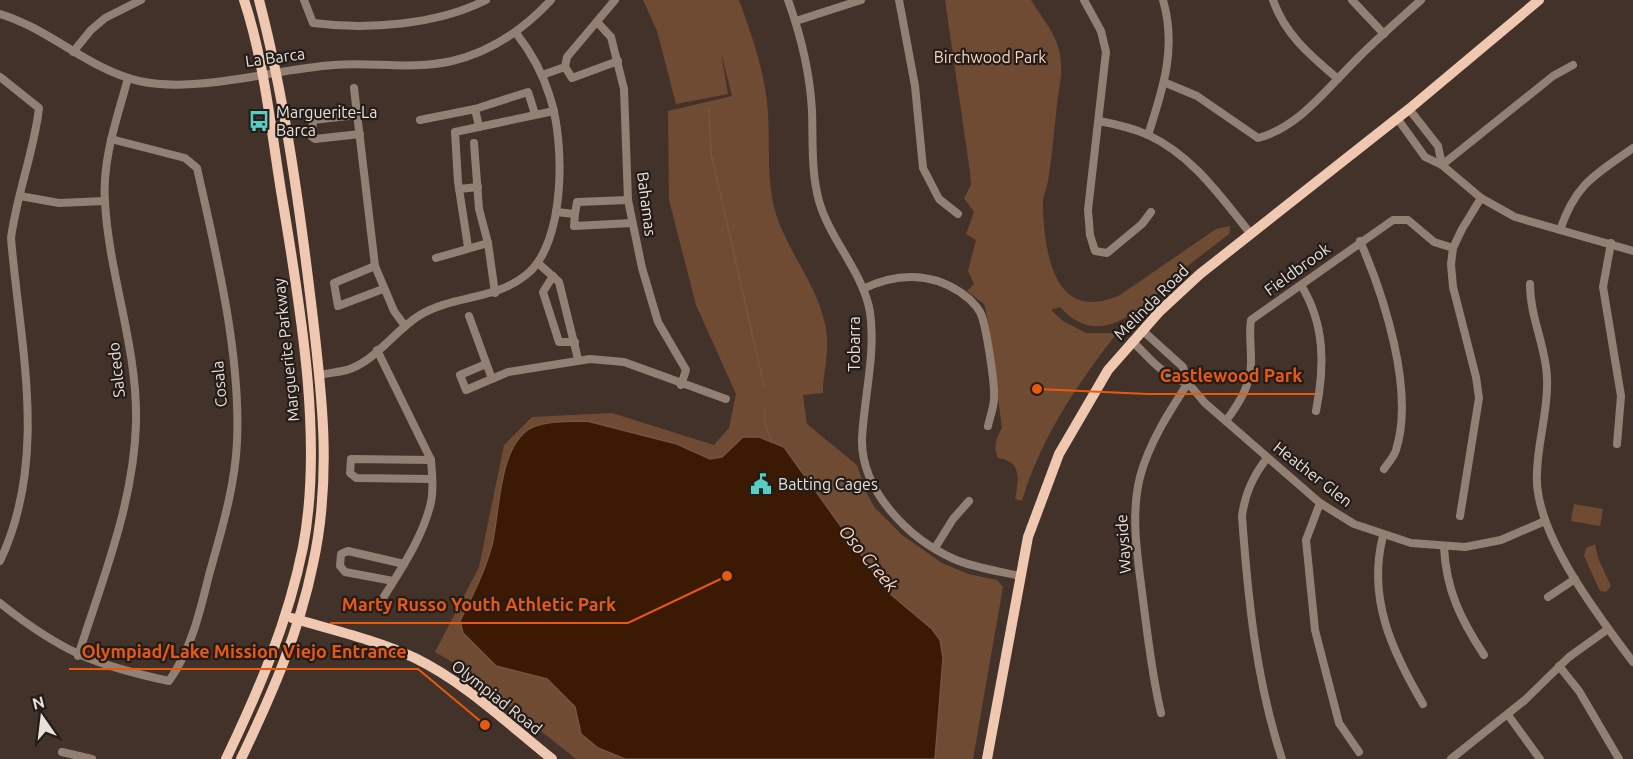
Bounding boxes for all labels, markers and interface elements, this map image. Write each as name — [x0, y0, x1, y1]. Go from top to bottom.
street label: La Barca — [244, 44, 306, 70]
park label: Birchwood Park — [934, 48, 1046, 66]
place label: Marguerite-La Barca — [276, 103, 377, 139]
bus stop icon: Marguerite-La Barca — [247, 109, 271, 133]
street label: Bahamas — [634, 171, 660, 237]
street label: Fieldbrook — [1261, 239, 1333, 299]
street label: Melinda Road — [1110, 261, 1192, 343]
street label: Marguerite Parkway — [269, 277, 302, 423]
street label: Tobarra — [845, 316, 863, 372]
street label: Salcedo — [104, 341, 128, 399]
callout: Castlewood Park — [1148, 358, 1315, 394]
street label: Cosala — [208, 360, 230, 408]
text: Castlewood Park — [1160, 365, 1302, 385]
street label: Heather Glen — [1270, 438, 1356, 510]
public building icon: Batting Cages — [749, 472, 773, 496]
place label: Batting Cages — [778, 475, 878, 493]
street label: Wayside — [1112, 514, 1134, 574]
water label: Oso Creek — [835, 521, 903, 596]
callout: Marty Russo Youth Athletic Park — [330, 587, 628, 623]
text: Marty Russo Youth Athletic Park — [342, 594, 616, 614]
callout: Olympiad/Lake Mission Viejo Entrance — [69, 633, 418, 669]
text: Olympiad/Lake Mission Viejo Entrance — [81, 641, 407, 661]
street label: Olympiad Road — [448, 656, 546, 738]
north arrow — [12, 687, 72, 747]
text: N — [30, 692, 46, 713]

